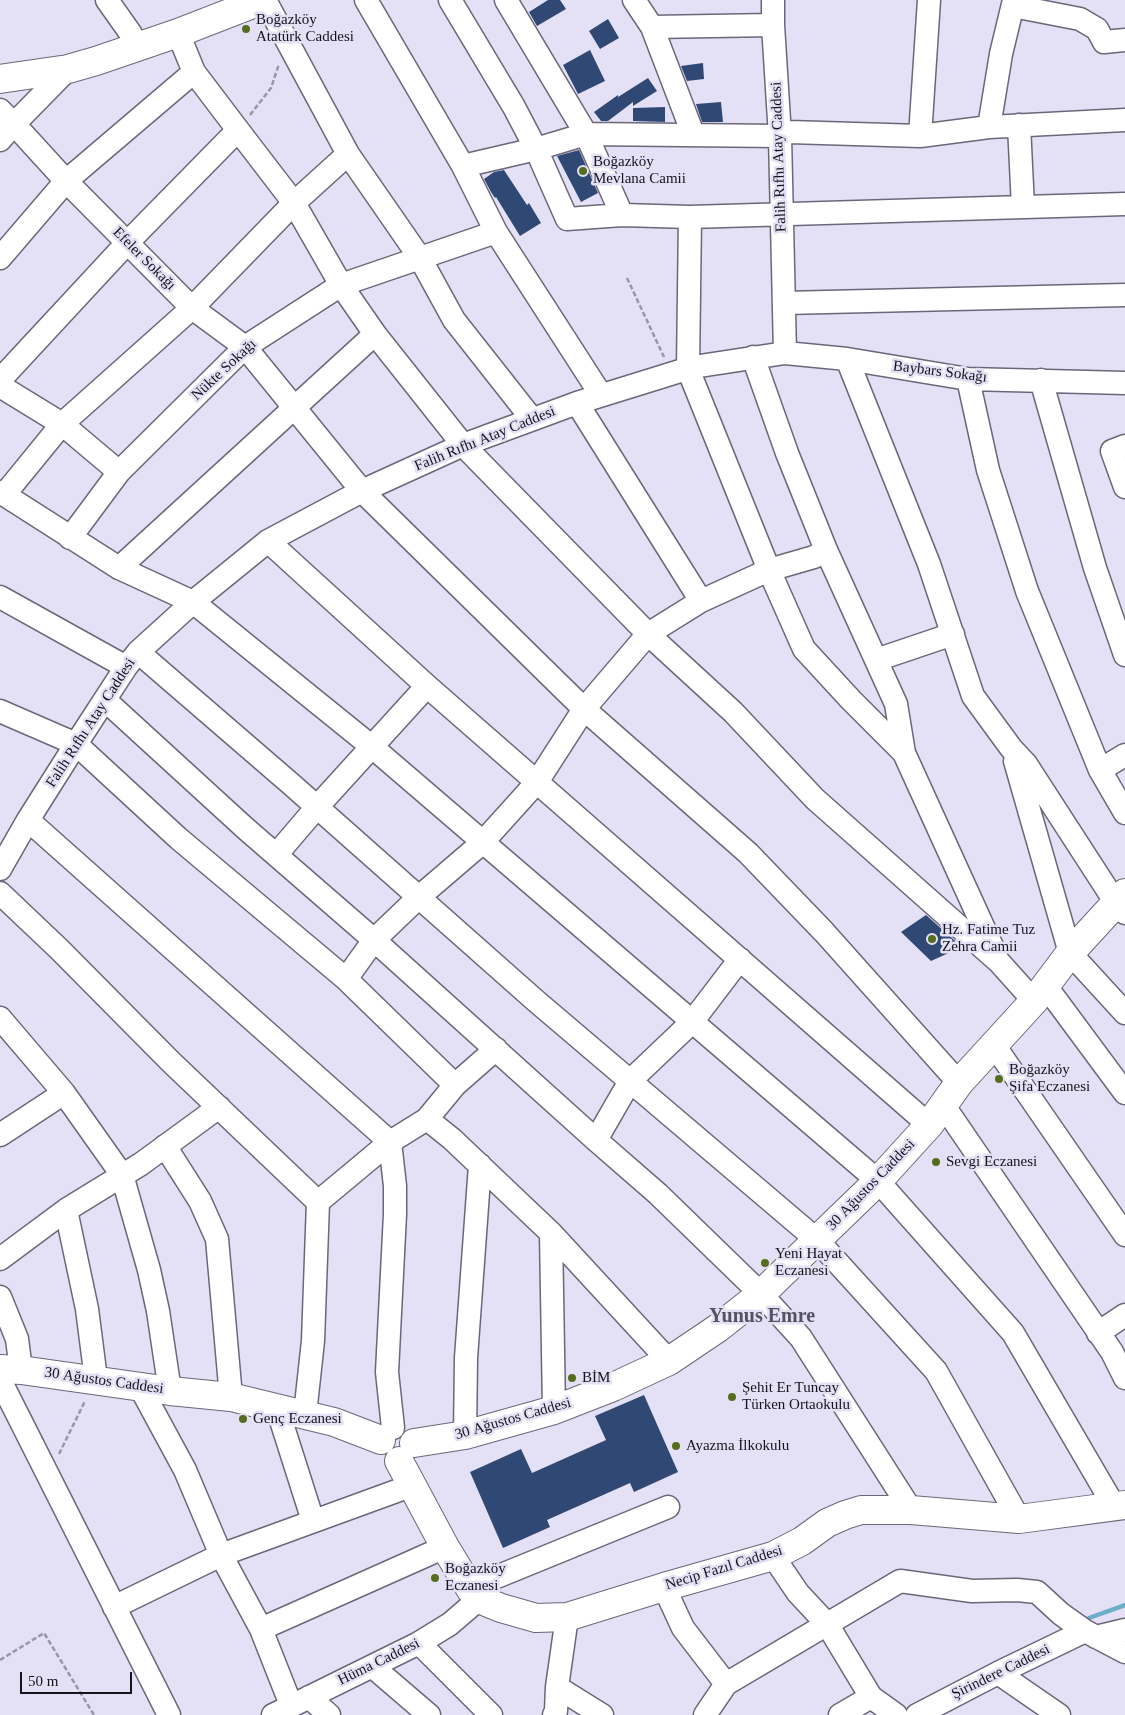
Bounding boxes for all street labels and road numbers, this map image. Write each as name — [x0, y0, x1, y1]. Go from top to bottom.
street label: Falih Rıfhı Atay Caddesi — [767, 82, 791, 232]
street label: Efeler Sokağı — [109, 224, 179, 294]
street label: Nükte Sokağı — [188, 335, 260, 405]
street label: Baybars Sokağı — [892, 357, 988, 387]
street label: Falih Rıfhı Atay Caddesi — [412, 402, 558, 476]
street label: Falih Rıfhı Atay Caddesi — [42, 655, 140, 791]
street label: 30 Ağustos Caddesi — [823, 1136, 919, 1234]
street label: 30 Ağustos Caddesi — [43, 1364, 165, 1398]
street label: 30 Ağustos Caddesi — [453, 1394, 573, 1444]
street label: Necip Fazıl Caddesi — [663, 1542, 785, 1594]
street label: Hüma Caddesi — [335, 1634, 423, 1690]
street label: Şirindere Caddesi — [949, 1640, 1053, 1704]

